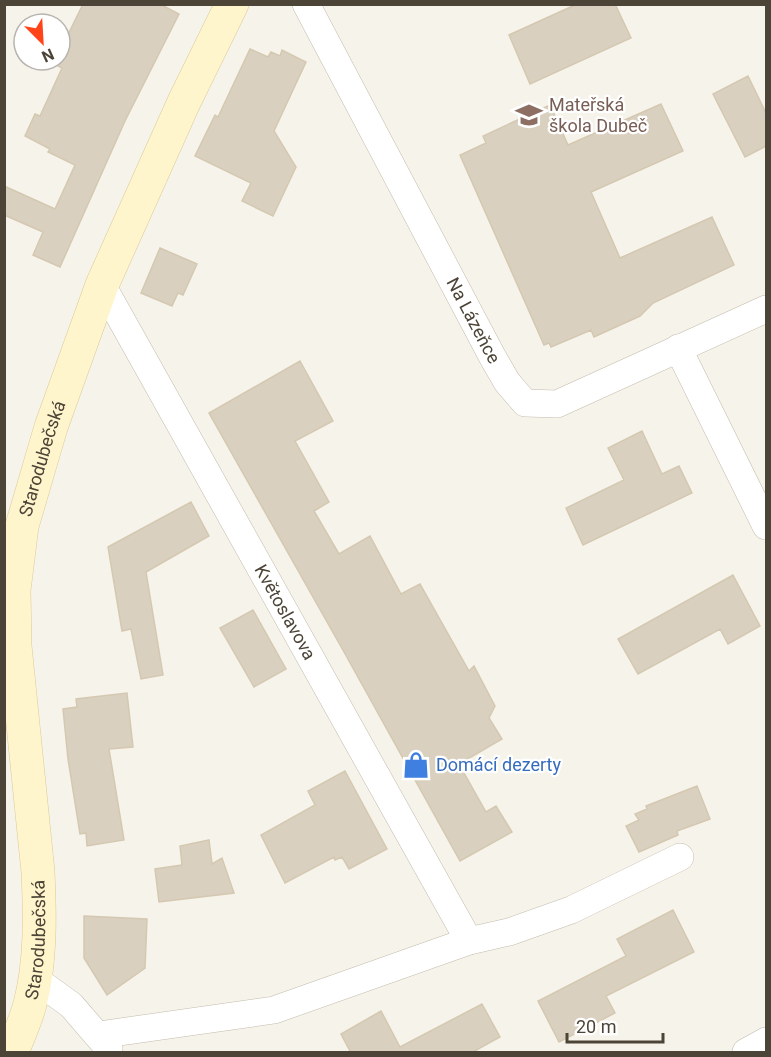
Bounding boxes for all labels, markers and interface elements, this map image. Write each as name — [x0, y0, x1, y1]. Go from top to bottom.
north arrow — [12, 12, 72, 72]
text: N — [39, 44, 57, 66]
place label: Mateřská škola Dubeč — [549, 94, 647, 136]
school or university icon: Mateřská škola Dubeč — [514, 100, 544, 130]
street label: Na Lázeňce — [442, 274, 505, 367]
street label: Starodubečská — [14, 398, 70, 519]
street label: Květoslavova — [251, 561, 320, 663]
shop icon: Domácí dezerty — [401, 750, 431, 780]
place label: Domácí dezerty — [436, 754, 561, 775]
street label: Starodubečská — [20, 880, 49, 1002]
scale bar — [567, 1006, 663, 1044]
text: 20 m — [576, 1016, 616, 1037]

